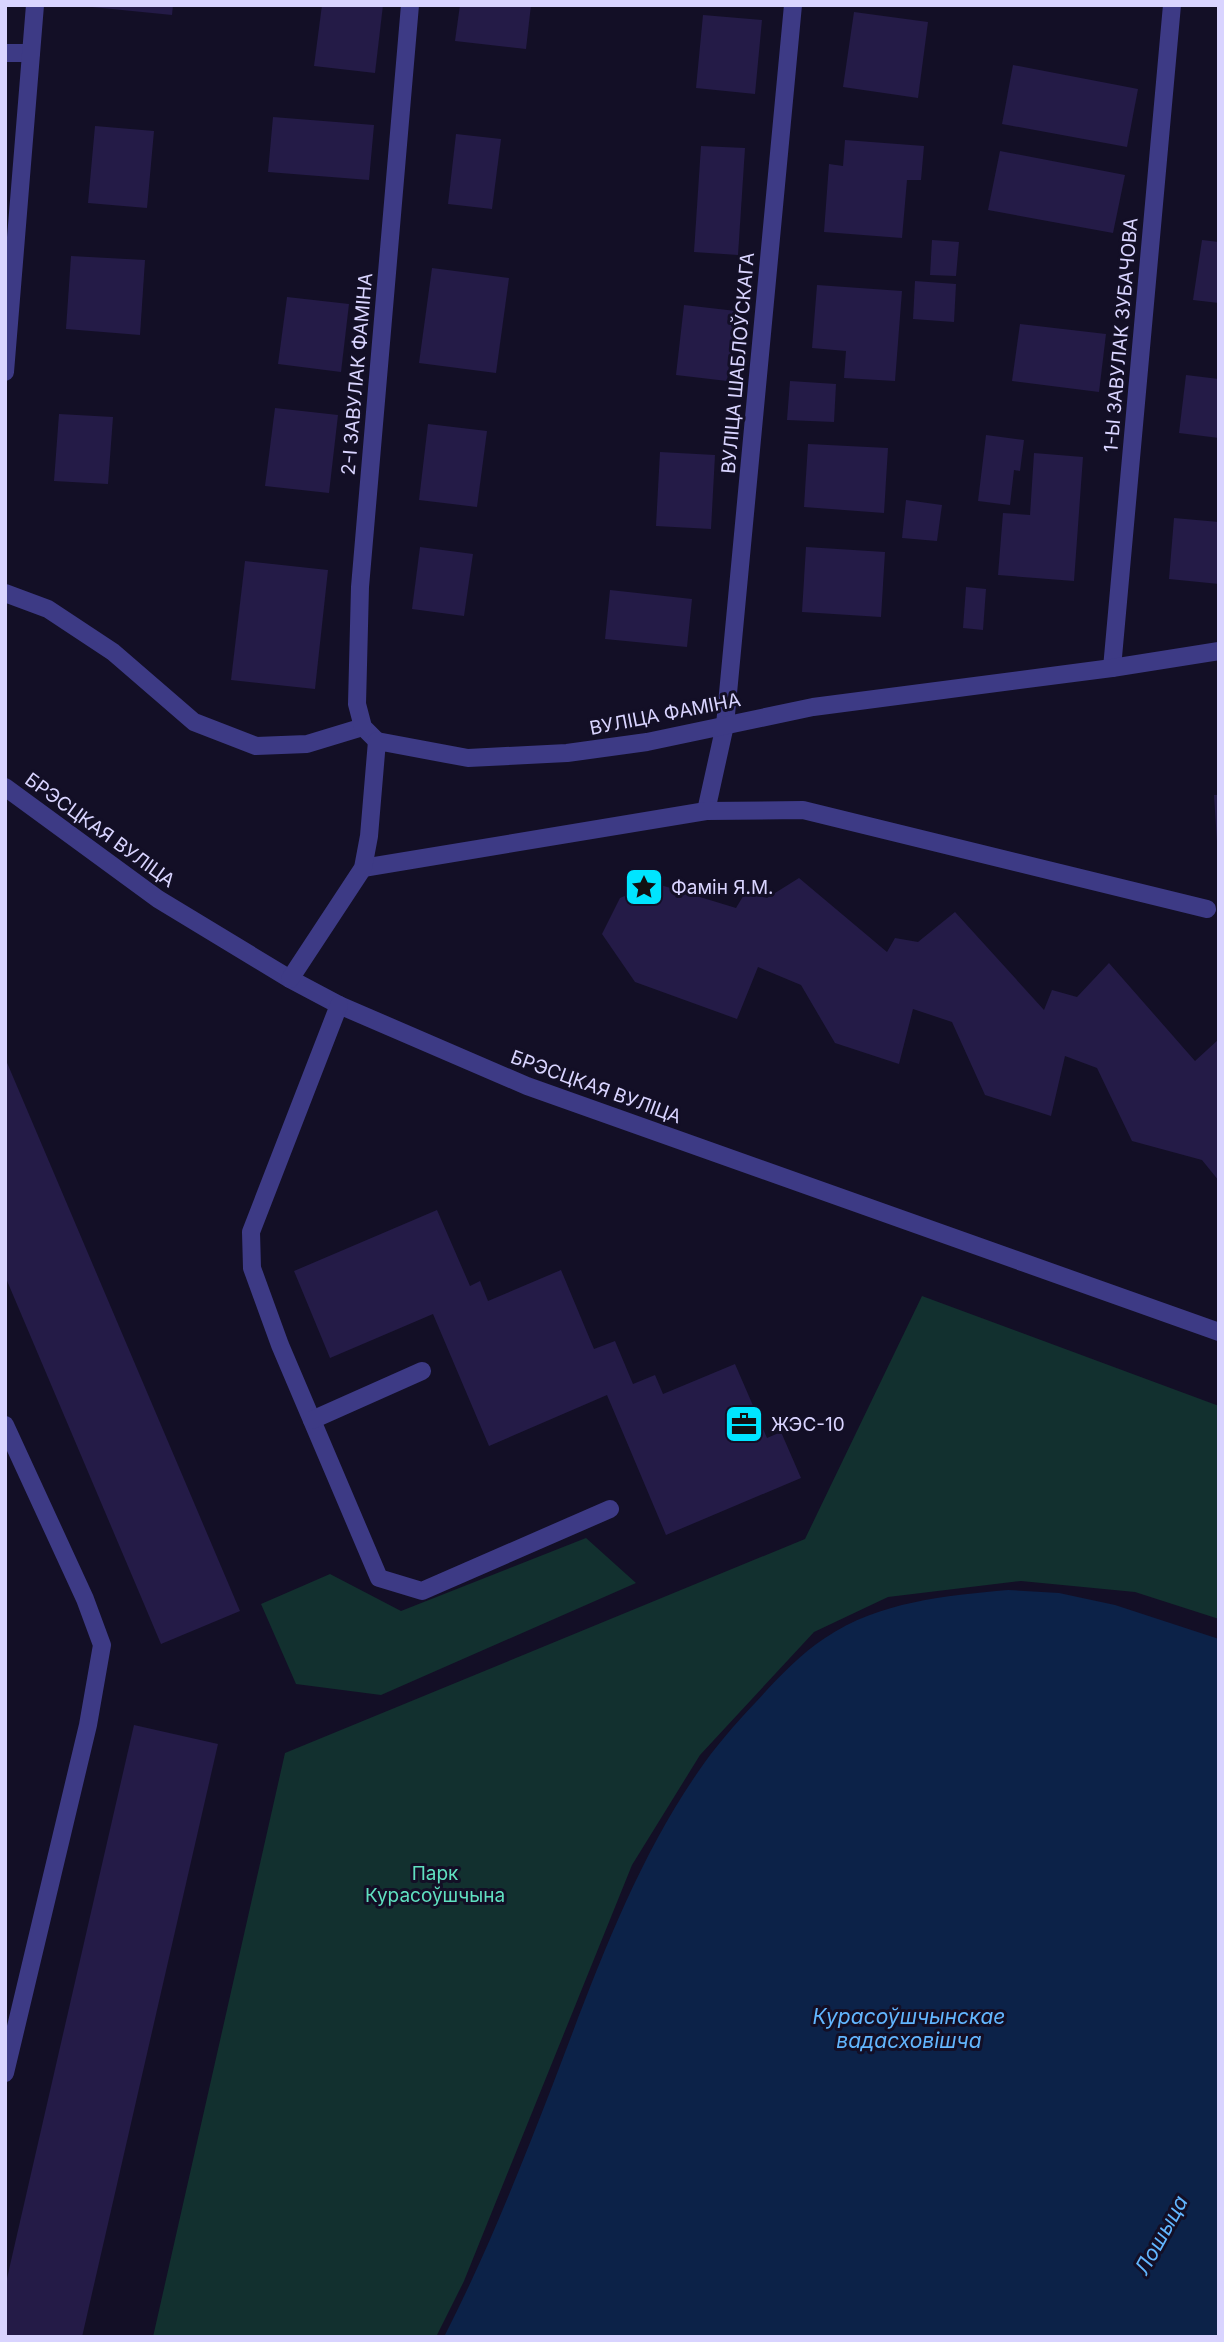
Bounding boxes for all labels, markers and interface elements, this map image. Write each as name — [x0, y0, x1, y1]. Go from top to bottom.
street label: 1-Ы ЗАВУЛАК ЗУБАЧОВА — [1099, 217, 1143, 453]
street label: ВУЛІЦА ШАБЛОЎСКАГА — [716, 251, 759, 475]
street label: 2-І ЗАВУЛАК ФАМІНА — [337, 272, 377, 476]
street label: ВУЛІЦА ФАМІНА — [587, 688, 743, 740]
street label: БРЭСЦКАЯ ВУЛІЦА — [21, 768, 179, 892]
place icon: Фамін Я.М. — [623, 866, 665, 908]
place label: Фамін Я.М. — [671, 876, 774, 899]
street label: БРЭСЦКАЯ ВУЛІЦА — [508, 1045, 684, 1129]
office icon: ЖЭС-10 — [723, 1403, 765, 1445]
place label: ЖЭС-10 — [771, 1413, 845, 1436]
park label: Парк Курасоўшчына — [365, 1862, 505, 1907]
water label: Курасоўшчынскае вадасховішча — [813, 2004, 1005, 2053]
water label: Лошыца — [1129, 2191, 1193, 2279]

